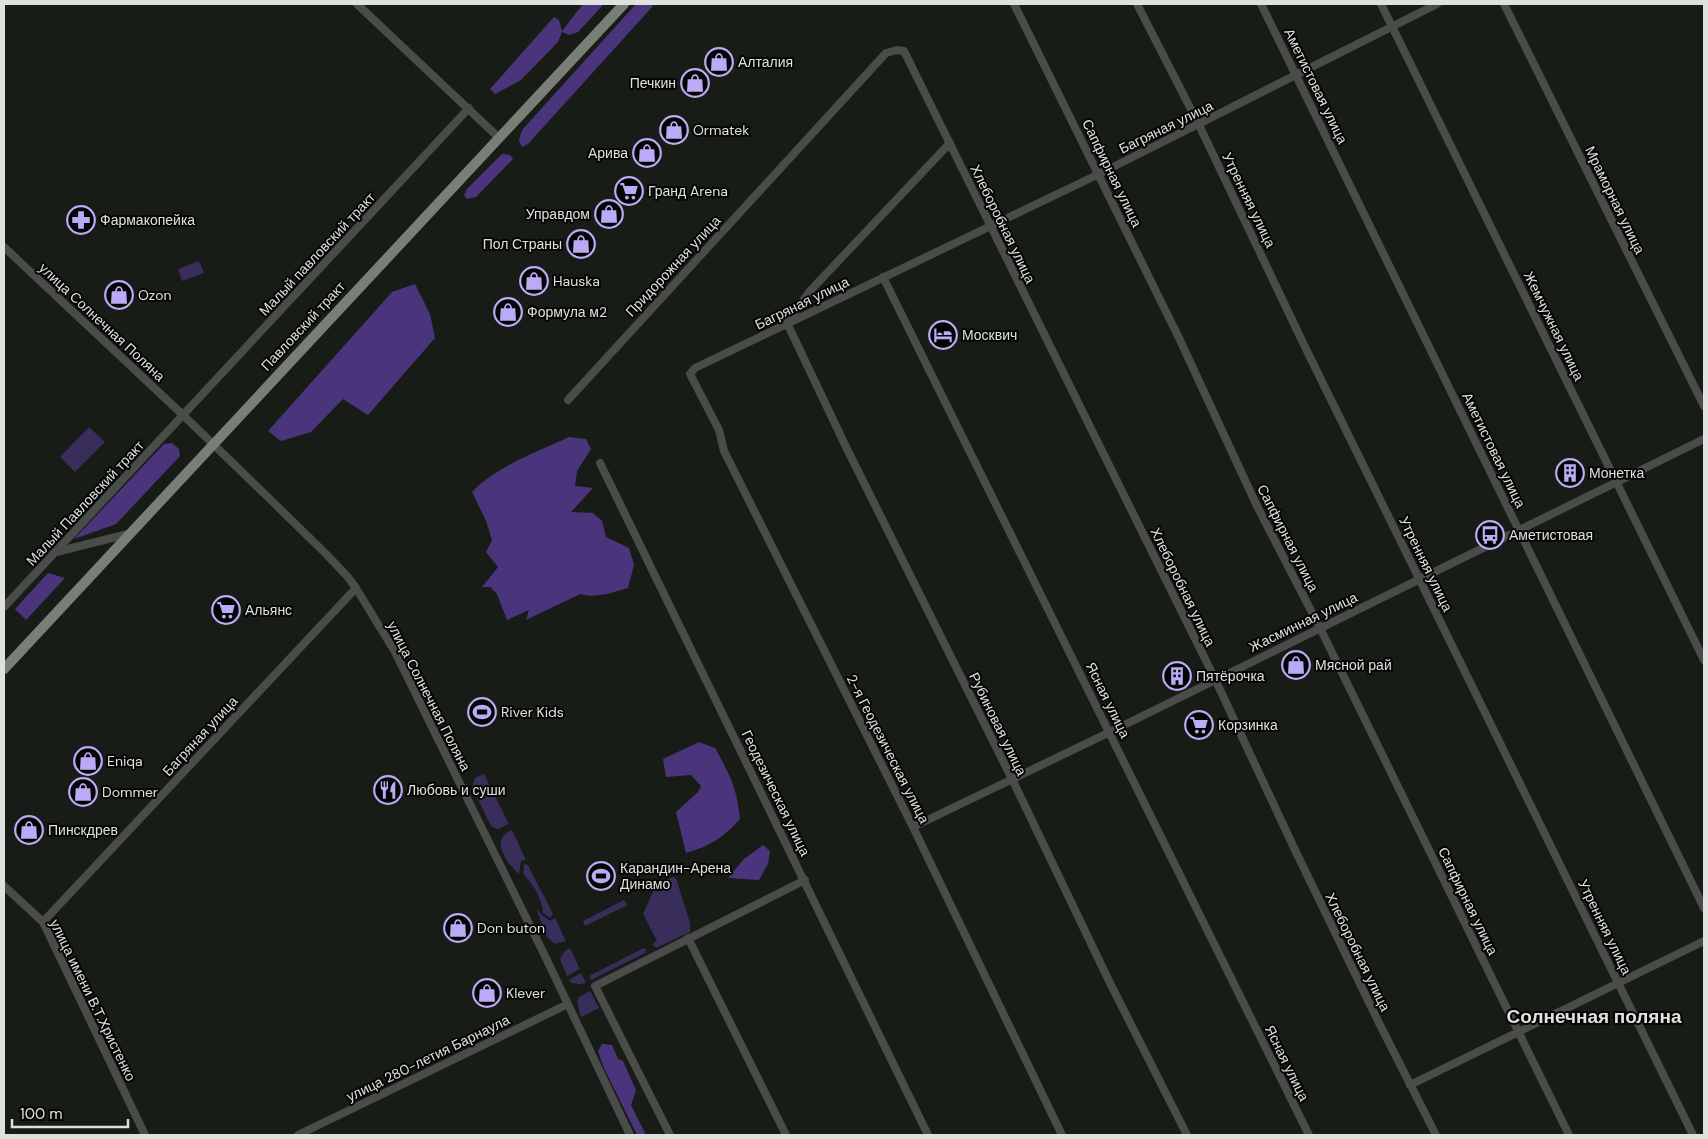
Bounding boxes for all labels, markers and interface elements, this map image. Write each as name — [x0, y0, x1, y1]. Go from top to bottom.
street label: Аметистовая улица — [1280, 25, 1352, 147]
shop icon: Алталия — [704, 47, 734, 77]
place label: Алталия — [738, 53, 793, 71]
shop icon: Печкин — [680, 68, 710, 98]
place label: Печкин — [630, 74, 676, 92]
street label: Багряная улица — [1116, 96, 1216, 158]
shop icon: Ormatek — [659, 115, 689, 145]
street label: Сапфирная улица — [1078, 116, 1146, 230]
place label: Ormatek — [693, 121, 749, 139]
shop icon: Арива — [632, 138, 662, 168]
street label: Мраморная улица — [1581, 143, 1649, 257]
place label: Арива — [588, 144, 628, 162]
street label: Утренняя улица — [1218, 149, 1280, 251]
street label: Хлеборобная улица — [966, 162, 1040, 286]
supermarket icon: Гранд Arena — [614, 176, 644, 206]
place label: Гранд Arena — [648, 182, 728, 200]
street label: Малый павловский тракт — [255, 188, 379, 320]
shop icon: Управдом — [594, 199, 624, 229]
pharmacy icon: Фармакопейка — [66, 205, 96, 235]
place label: Управдом — [526, 205, 590, 223]
place label: Фармакопейка — [100, 211, 195, 229]
street label: Придорожная улица — [622, 212, 725, 320]
shop icon: Пол Страны — [566, 229, 596, 259]
place label: Пол Страны — [483, 235, 562, 253]
street label: улица Солнечная Поляна — [35, 259, 169, 385]
shop icon: Hauska — [519, 266, 549, 296]
street label: Жемчужная улица — [1520, 268, 1588, 384]
place label: Hauska — [553, 272, 600, 290]
street label: Багряная улица — [752, 272, 852, 334]
street label: Павловский тракт — [257, 277, 349, 374]
shop icon: Ozon — [104, 280, 134, 310]
place label: Ozon — [138, 286, 172, 304]
shop icon: Формула м2 — [493, 297, 523, 327]
place label: Формула м2 — [527, 303, 607, 321]
hotel icon: Москвич — [928, 320, 958, 350]
place label: Москвич — [962, 326, 1017, 344]
street label: Аметистовая улица — [1458, 389, 1530, 511]
street label: Малый Павловский тракт — [22, 436, 148, 569]
building icon: Монетка — [1555, 458, 1585, 488]
place label: Монетка — [1589, 464, 1645, 482]
street label: Сапфирная улица — [1253, 481, 1323, 595]
street label: Утренняя улица — [1395, 513, 1457, 615]
bus stop icon: Аметистовая — [1475, 520, 1505, 550]
street label: Хлеборобная улица — [1146, 525, 1220, 649]
place label: Аметистовая — [1509, 526, 1593, 544]
street label: Жасминная улица — [1246, 588, 1360, 656]
supermarket icon: Альянс — [211, 595, 241, 625]
place label: Альянс — [245, 601, 292, 619]
street label: улица Солнечная Поляна — [383, 618, 475, 774]
shop icon: Мясной рай — [1281, 650, 1311, 680]
place label: Мясной рай — [1315, 656, 1392, 674]
street label: Ясная улица — [1082, 659, 1134, 741]
building icon: Пятёрочка — [1162, 661, 1192, 691]
place label: Пятёрочка — [1196, 667, 1265, 685]
street label: Рубиновая улица — [965, 669, 1031, 779]
street label: 2-я Геодезическая улица — [843, 671, 934, 827]
street label: Багряная улица — [158, 692, 242, 780]
sports icon: River Kids — [467, 697, 497, 727]
place label: River Kids — [501, 703, 564, 721]
supermarket icon: Корзинка — [1184, 710, 1214, 740]
place label: Корзинка — [1218, 716, 1278, 734]
street label: Геодезическая улица — [738, 727, 814, 859]
shop icon: Eniqa — [73, 746, 103, 776]
place label: Eniqa — [107, 752, 143, 770]
restaurant icon: Любовь и суши — [373, 775, 403, 805]
shop icon: Dommer — [68, 777, 98, 807]
place label: Любовь и суши — [407, 781, 506, 799]
place label: Dommer — [102, 783, 158, 801]
shop icon: Пинскдрев — [14, 815, 44, 845]
place label: Пинскдрев — [48, 821, 118, 839]
street label: Сапфирная улица — [1434, 844, 1502, 958]
place label: Карандин-Арена Динамо — [620, 859, 731, 893]
sports icon: Карандин-Арена Динамо — [586, 861, 616, 891]
street label: Утренняя улица — [1574, 876, 1636, 978]
street label: Хлеборобная улица — [1321, 890, 1395, 1014]
shop icon: Don buton — [443, 913, 473, 943]
street label: улица имени В.Т.Христенко — [46, 916, 140, 1084]
place label: Don buton — [477, 919, 545, 937]
shop icon: Klever — [472, 978, 502, 1008]
place label: Klever — [506, 984, 545, 1002]
district label: Солнечная поляна — [1507, 1004, 1682, 1029]
street label: улица 280-летия Барнаула — [343, 1010, 513, 1105]
street label: Ясная улица — [1261, 1022, 1313, 1104]
scale bar — [12, 1096, 129, 1128]
text: 100 m — [20, 1104, 63, 1124]

